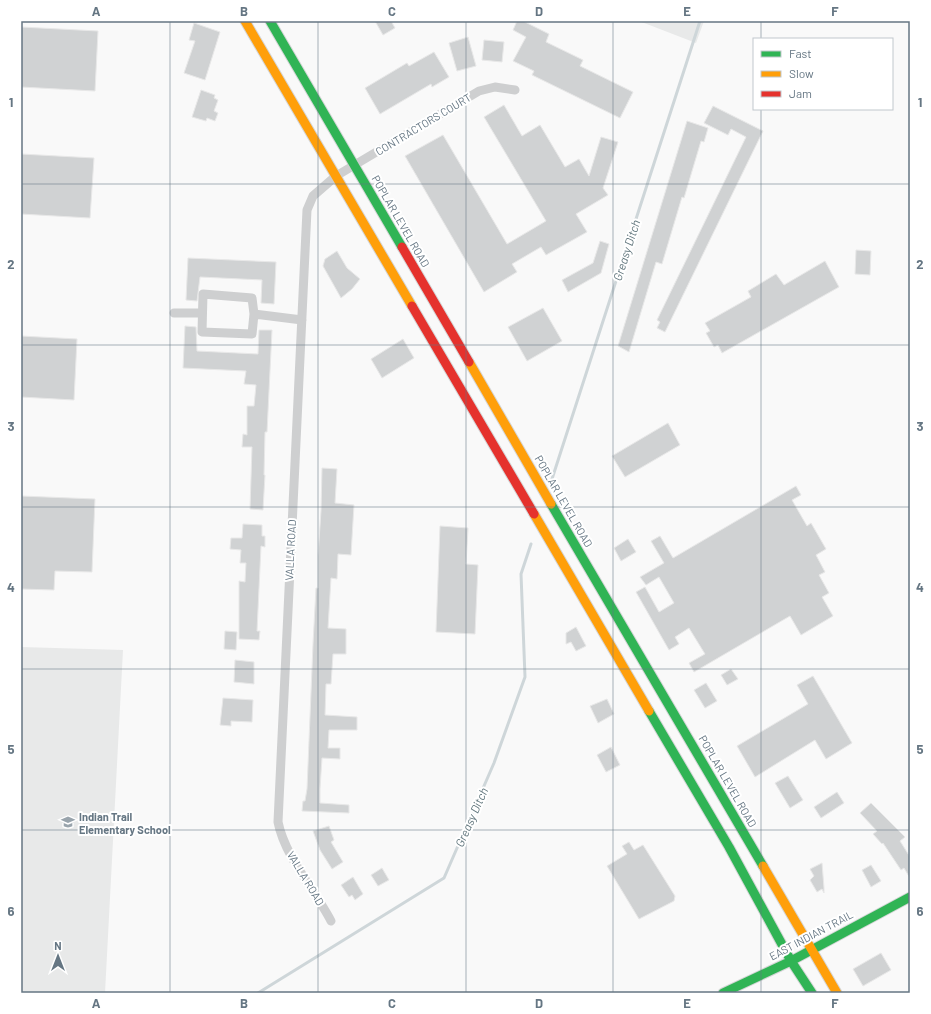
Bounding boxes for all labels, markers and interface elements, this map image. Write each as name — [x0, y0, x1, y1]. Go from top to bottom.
text: A — [92, 3, 101, 19]
text: B — [240, 3, 248, 19]
text: C — [388, 3, 396, 19]
text: D — [535, 3, 543, 19]
text: E — [683, 3, 691, 19]
text: F — [831, 3, 839, 19]
legend — [753, 38, 893, 110]
text: Fast — [789, 46, 812, 60]
text: Slow — [789, 66, 814, 80]
text: Jam — [789, 86, 812, 100]
street label: CONTRACTORS COURT — [373, 90, 473, 158]
text: 1 — [9, 94, 13, 110]
text: 1 — [918, 94, 922, 110]
street label: POPLAR LEVEL ROAD — [369, 173, 433, 269]
water label: Greasy Ditch — [610, 218, 642, 282]
text: 2 — [7, 256, 15, 272]
text: 2 — [916, 256, 924, 272]
text: 3 — [7, 418, 15, 434]
text: 3 — [916, 418, 924, 434]
street label: POPLAR LEVEL ROAD — [532, 453, 596, 549]
street label: VALLA ROAD — [282, 519, 298, 581]
text: 4 — [7, 579, 15, 595]
text: 4 — [916, 579, 924, 595]
street label: POPLAR LEVEL ROAD — [696, 733, 760, 829]
text: 5 — [7, 741, 15, 757]
text: 5 — [916, 741, 924, 757]
water label: Greasy Ditch — [452, 785, 490, 849]
place label: Indian Trail Elementary School — [79, 810, 171, 836]
school or university icon: Indian Trail Elementary School — [60, 814, 76, 830]
street label: VALLA ROAD — [285, 849, 327, 908]
text: 6 — [8, 903, 15, 919]
text: 6 — [917, 903, 924, 919]
street label: EAST INDIAN TRAIL — [767, 907, 855, 963]
north arrow — [38, 936, 78, 976]
text: N — [54, 939, 62, 952]
text: A — [92, 995, 101, 1011]
text: B — [240, 995, 248, 1011]
text: C — [388, 995, 396, 1011]
text: D — [535, 995, 543, 1011]
text: E — [683, 995, 691, 1011]
text: F — [831, 995, 839, 1011]

